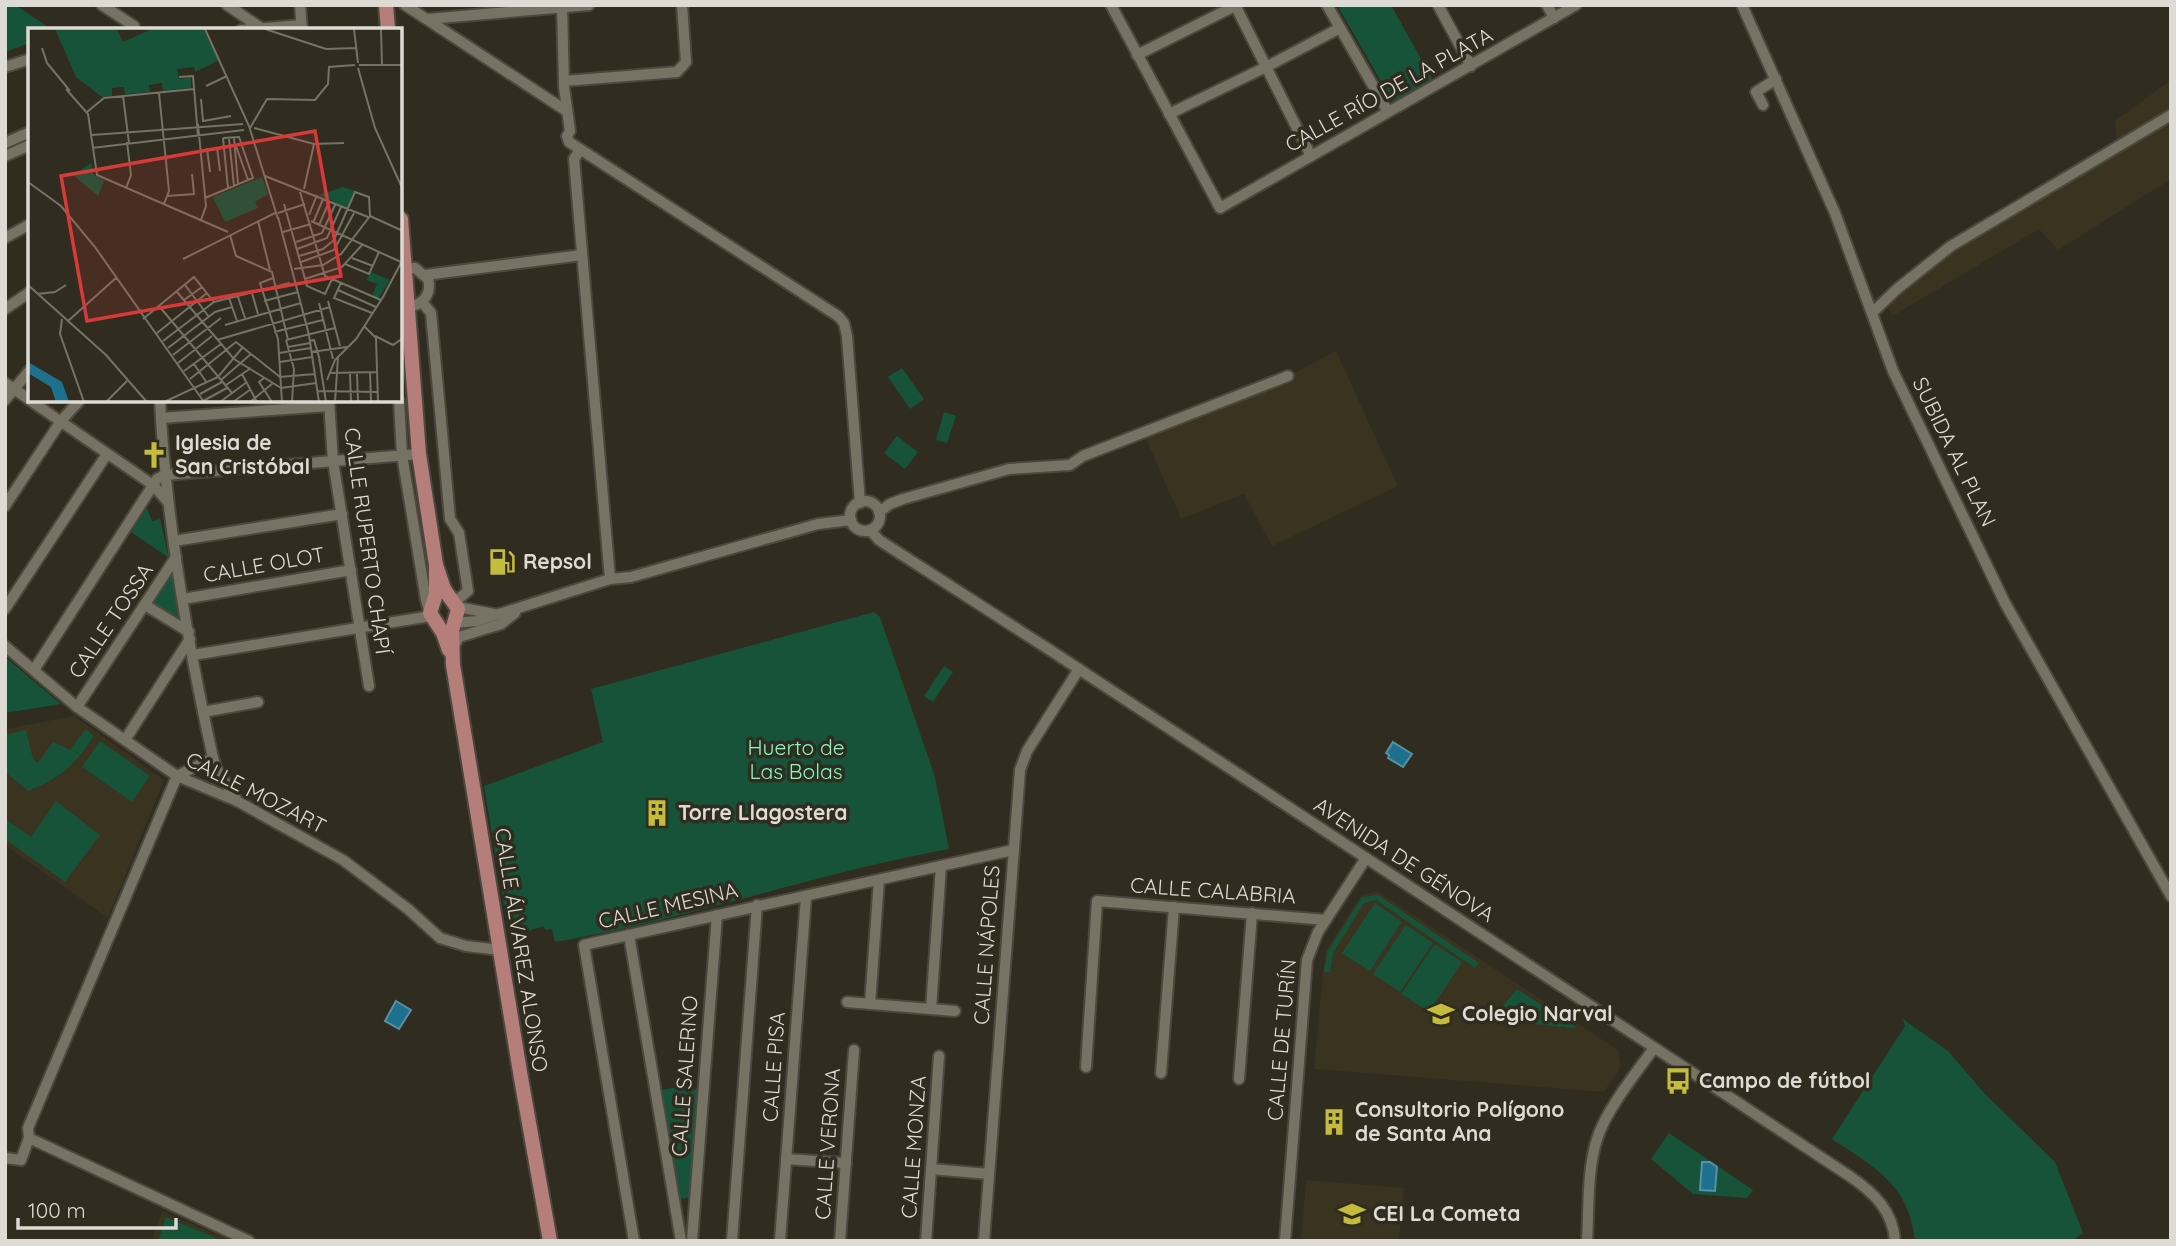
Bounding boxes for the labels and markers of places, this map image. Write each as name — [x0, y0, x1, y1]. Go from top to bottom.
place label: Iglesia de San Cristóbal — [175, 429, 310, 479]
church icon: Iglesia de San Cristóbal — [139, 440, 169, 470]
fuel station icon: Repsol — [487, 547, 517, 577]
place label: Repsol — [523, 548, 592, 574]
building icon: Torre Llagostera — [642, 798, 672, 828]
place label: Torre Llagostera — [678, 799, 848, 825]
school or university icon: Colegio Narval — [1426, 999, 1456, 1029]
place label: Colegio Narval — [1462, 1000, 1613, 1026]
bus stop icon: Campo de fútbol — [1663, 1066, 1693, 1096]
place label: Campo de fútbol — [1699, 1067, 1870, 1093]
place label: Consultorio Polígono de Santa Ana — [1355, 1096, 1564, 1146]
building icon: Consultorio Polígono de Santa Ana — [1319, 1107, 1349, 1137]
school or university icon: CEI La Cometa — [1337, 1199, 1367, 1229]
place label: CEI La Cometa — [1373, 1200, 1521, 1226]

